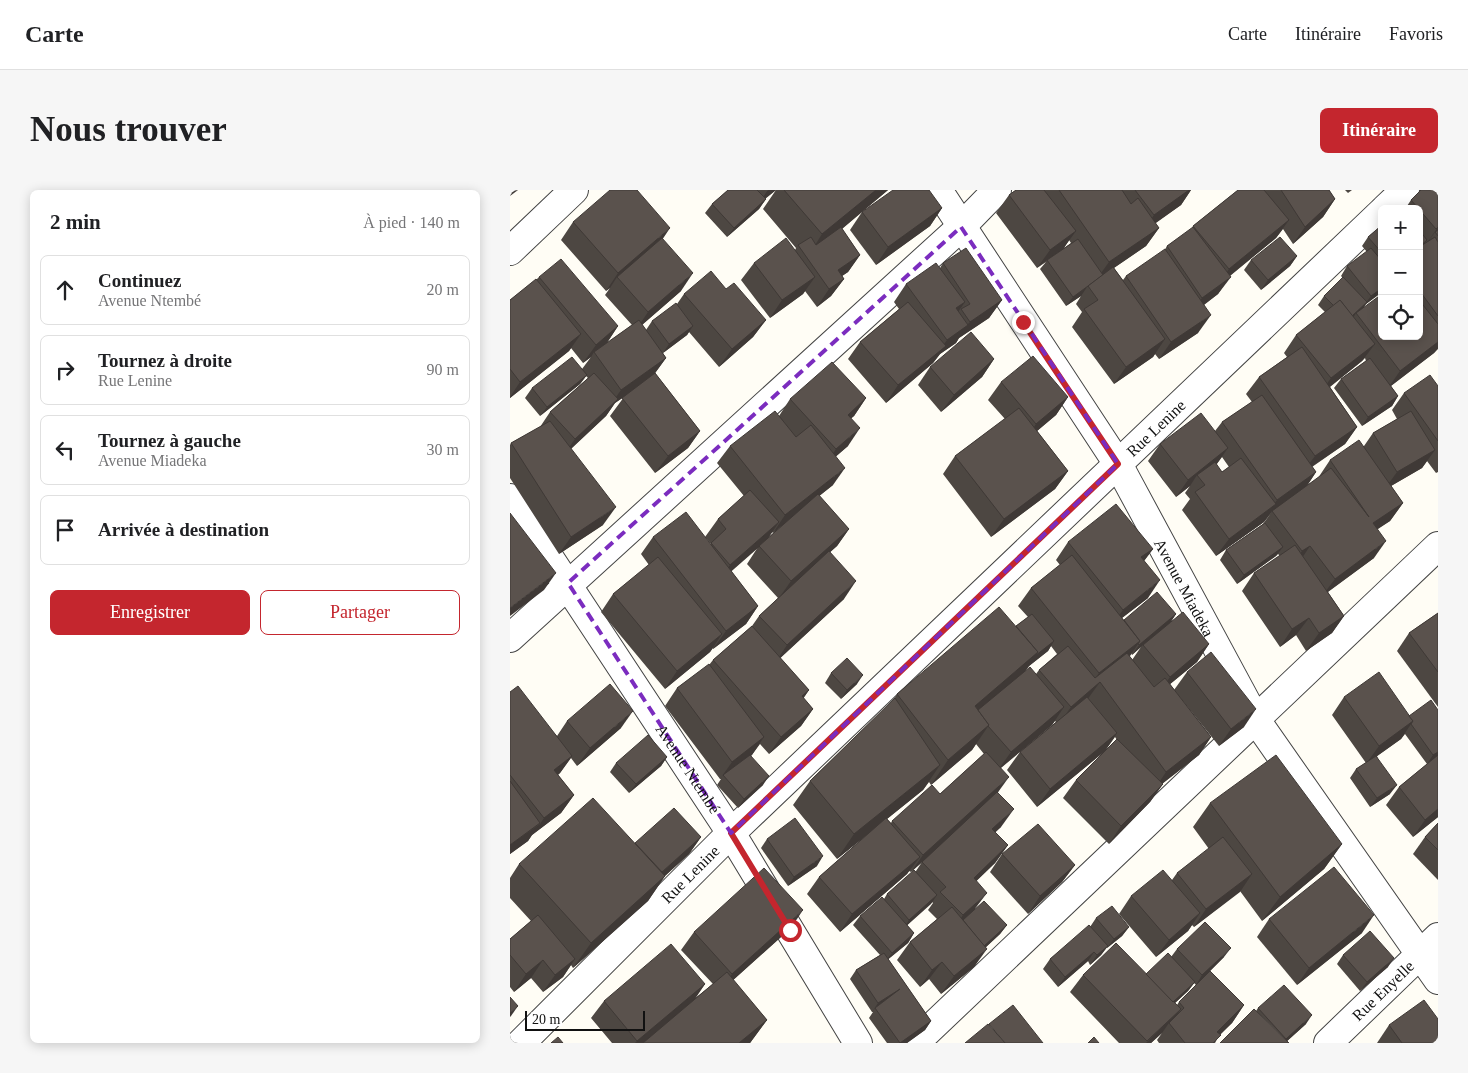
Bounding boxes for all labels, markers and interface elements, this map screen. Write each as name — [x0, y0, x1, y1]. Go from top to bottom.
text: Carte — [25, 21, 84, 47]
text: Carte — [1228, 24, 1267, 44]
text: Itinéraire — [1295, 24, 1361, 44]
text: Favoris — [1389, 24, 1443, 44]
button: Itinéraire — [1320, 108, 1438, 153]
text: Nous trouver — [30, 110, 227, 149]
map controls — [1378, 205, 1423, 340]
button: + — [1378, 205, 1423, 250]
text: 2 min — [50, 210, 101, 234]
text: À pied · 140 m — [363, 214, 460, 231]
button: − — [1378, 250, 1423, 295]
text: Continuez — [98, 270, 181, 291]
icon: ahead — [51, 276, 79, 304]
text: 20 m — [427, 281, 459, 298]
text: Avenue Ntembé — [98, 292, 201, 309]
button: locate — [1378, 295, 1423, 340]
route end — [1012, 311, 1035, 334]
text: Tournez à droite — [98, 350, 232, 371]
icon: right — [51, 356, 79, 384]
text: 90 m — [427, 361, 459, 378]
text: Rue Lenine — [98, 372, 172, 389]
street label: Rue Lenine — [1123, 396, 1189, 460]
text: Tournez à gauche — [98, 430, 241, 451]
icon: left — [51, 436, 79, 464]
text: 30 m — [427, 441, 459, 458]
text: Avenue Miadeka — [98, 452, 207, 469]
icon: arrive — [51, 516, 79, 544]
text: Arrivée à destination — [98, 519, 269, 540]
street label: Avenue Miadeka — [1151, 536, 1217, 639]
button: Enregistrer — [50, 590, 250, 635]
button: Partager — [260, 590, 460, 635]
street label: Avenue Ntembé — [652, 721, 724, 817]
street label: Rue Lenine — [658, 842, 723, 907]
route start — [779, 919, 802, 942]
street label: Rue Enyelle — [1349, 957, 1417, 1024]
scale bar — [525, 1008, 645, 1031]
text: 20 m — [532, 1012, 560, 1027]

